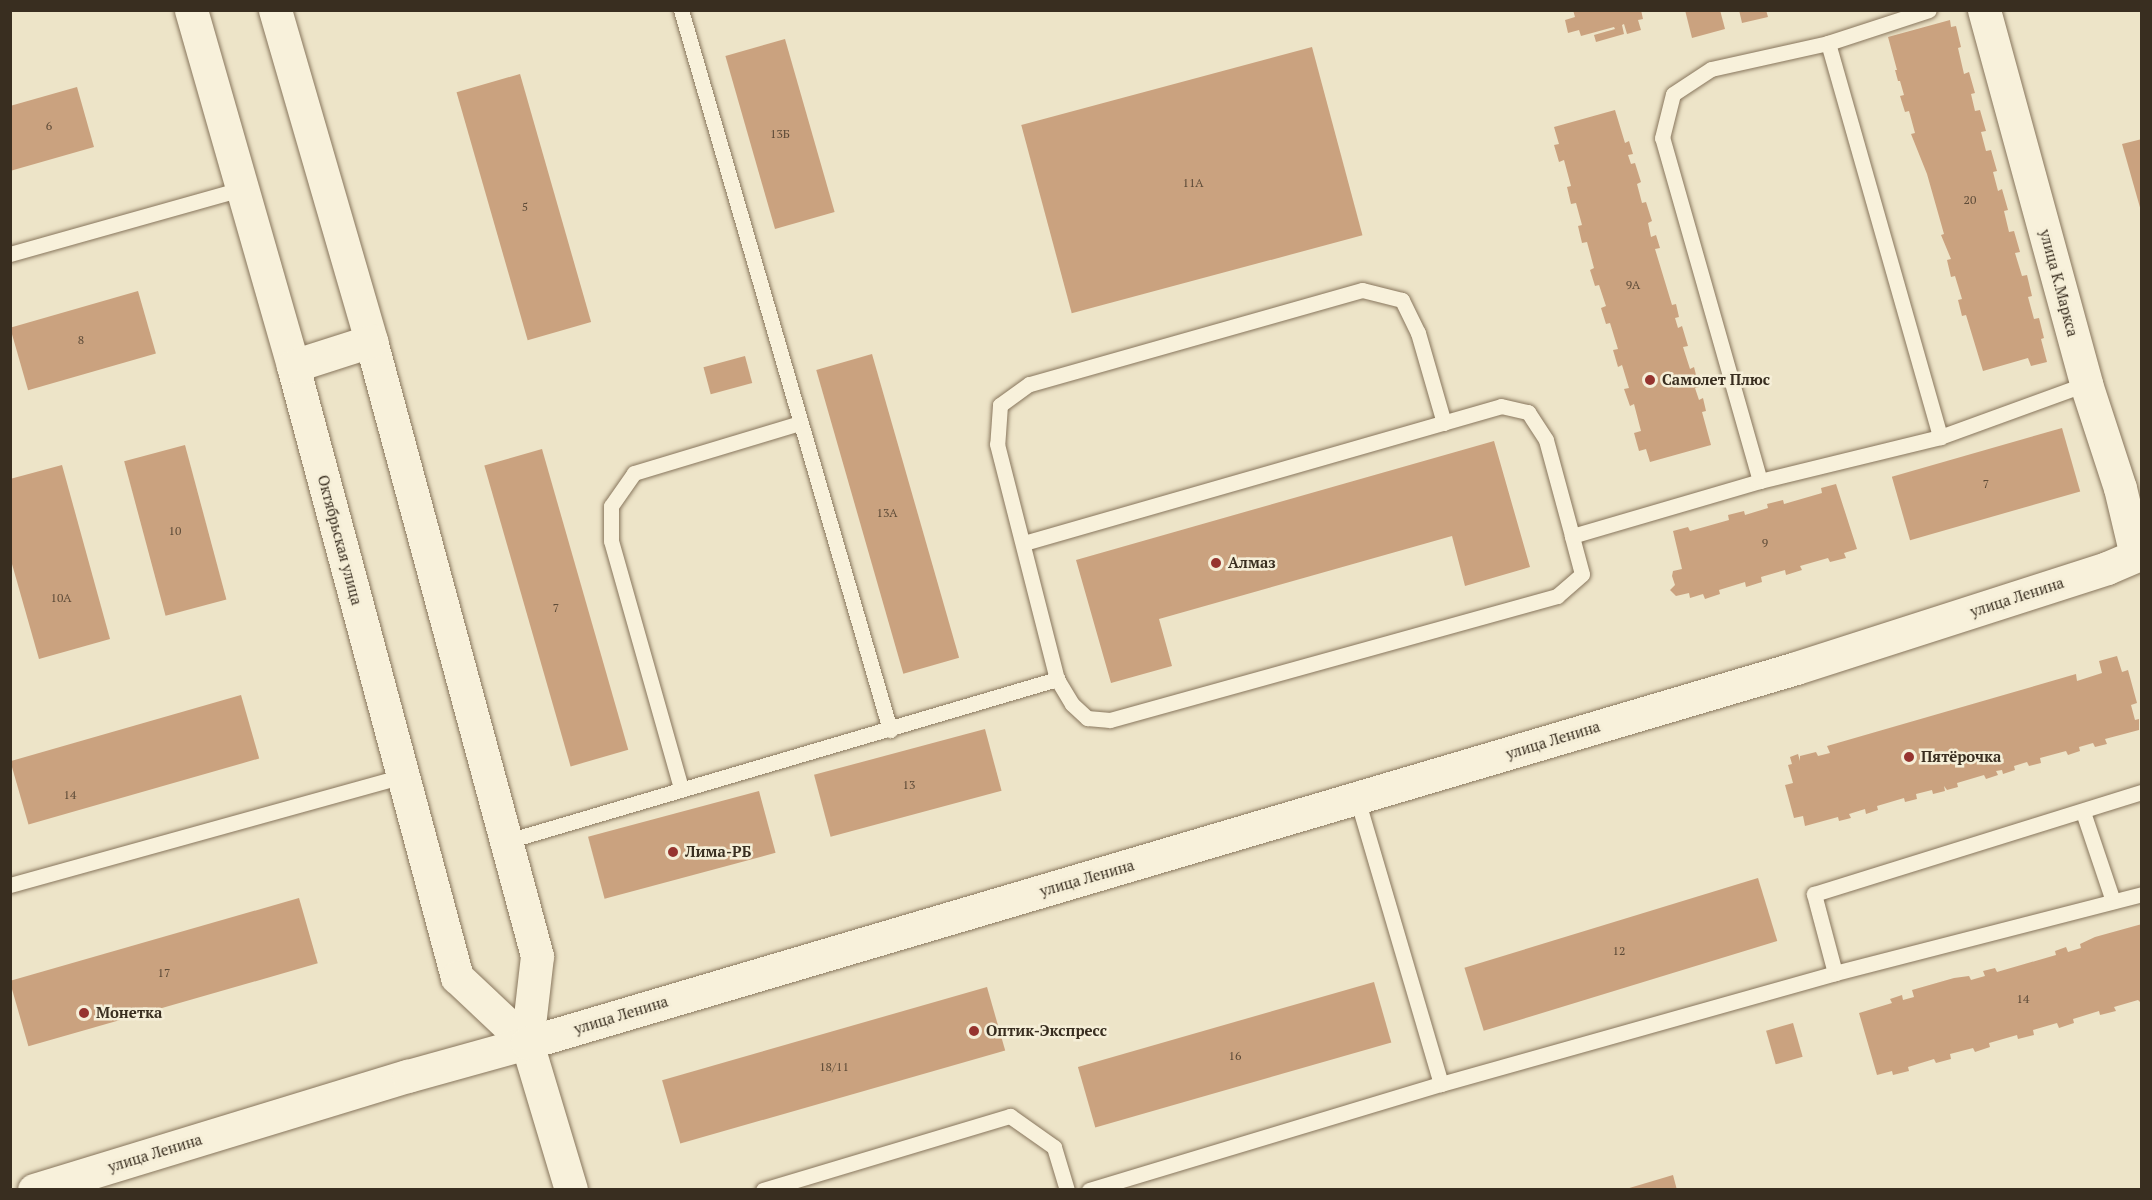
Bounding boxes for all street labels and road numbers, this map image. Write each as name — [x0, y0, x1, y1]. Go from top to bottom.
street label: улица К.Маркса — [2036, 227, 2082, 339]
street label: Октябрьская улица — [314, 473, 366, 607]
street label: улица Ленина — [1968, 573, 2066, 621]
street label: улица Ленина — [1504, 717, 1602, 763]
street label: улица Ленина — [1038, 856, 1136, 900]
street label: улица Ленина — [572, 992, 670, 1038]
street label: улица Ленина — [106, 1130, 204, 1176]

